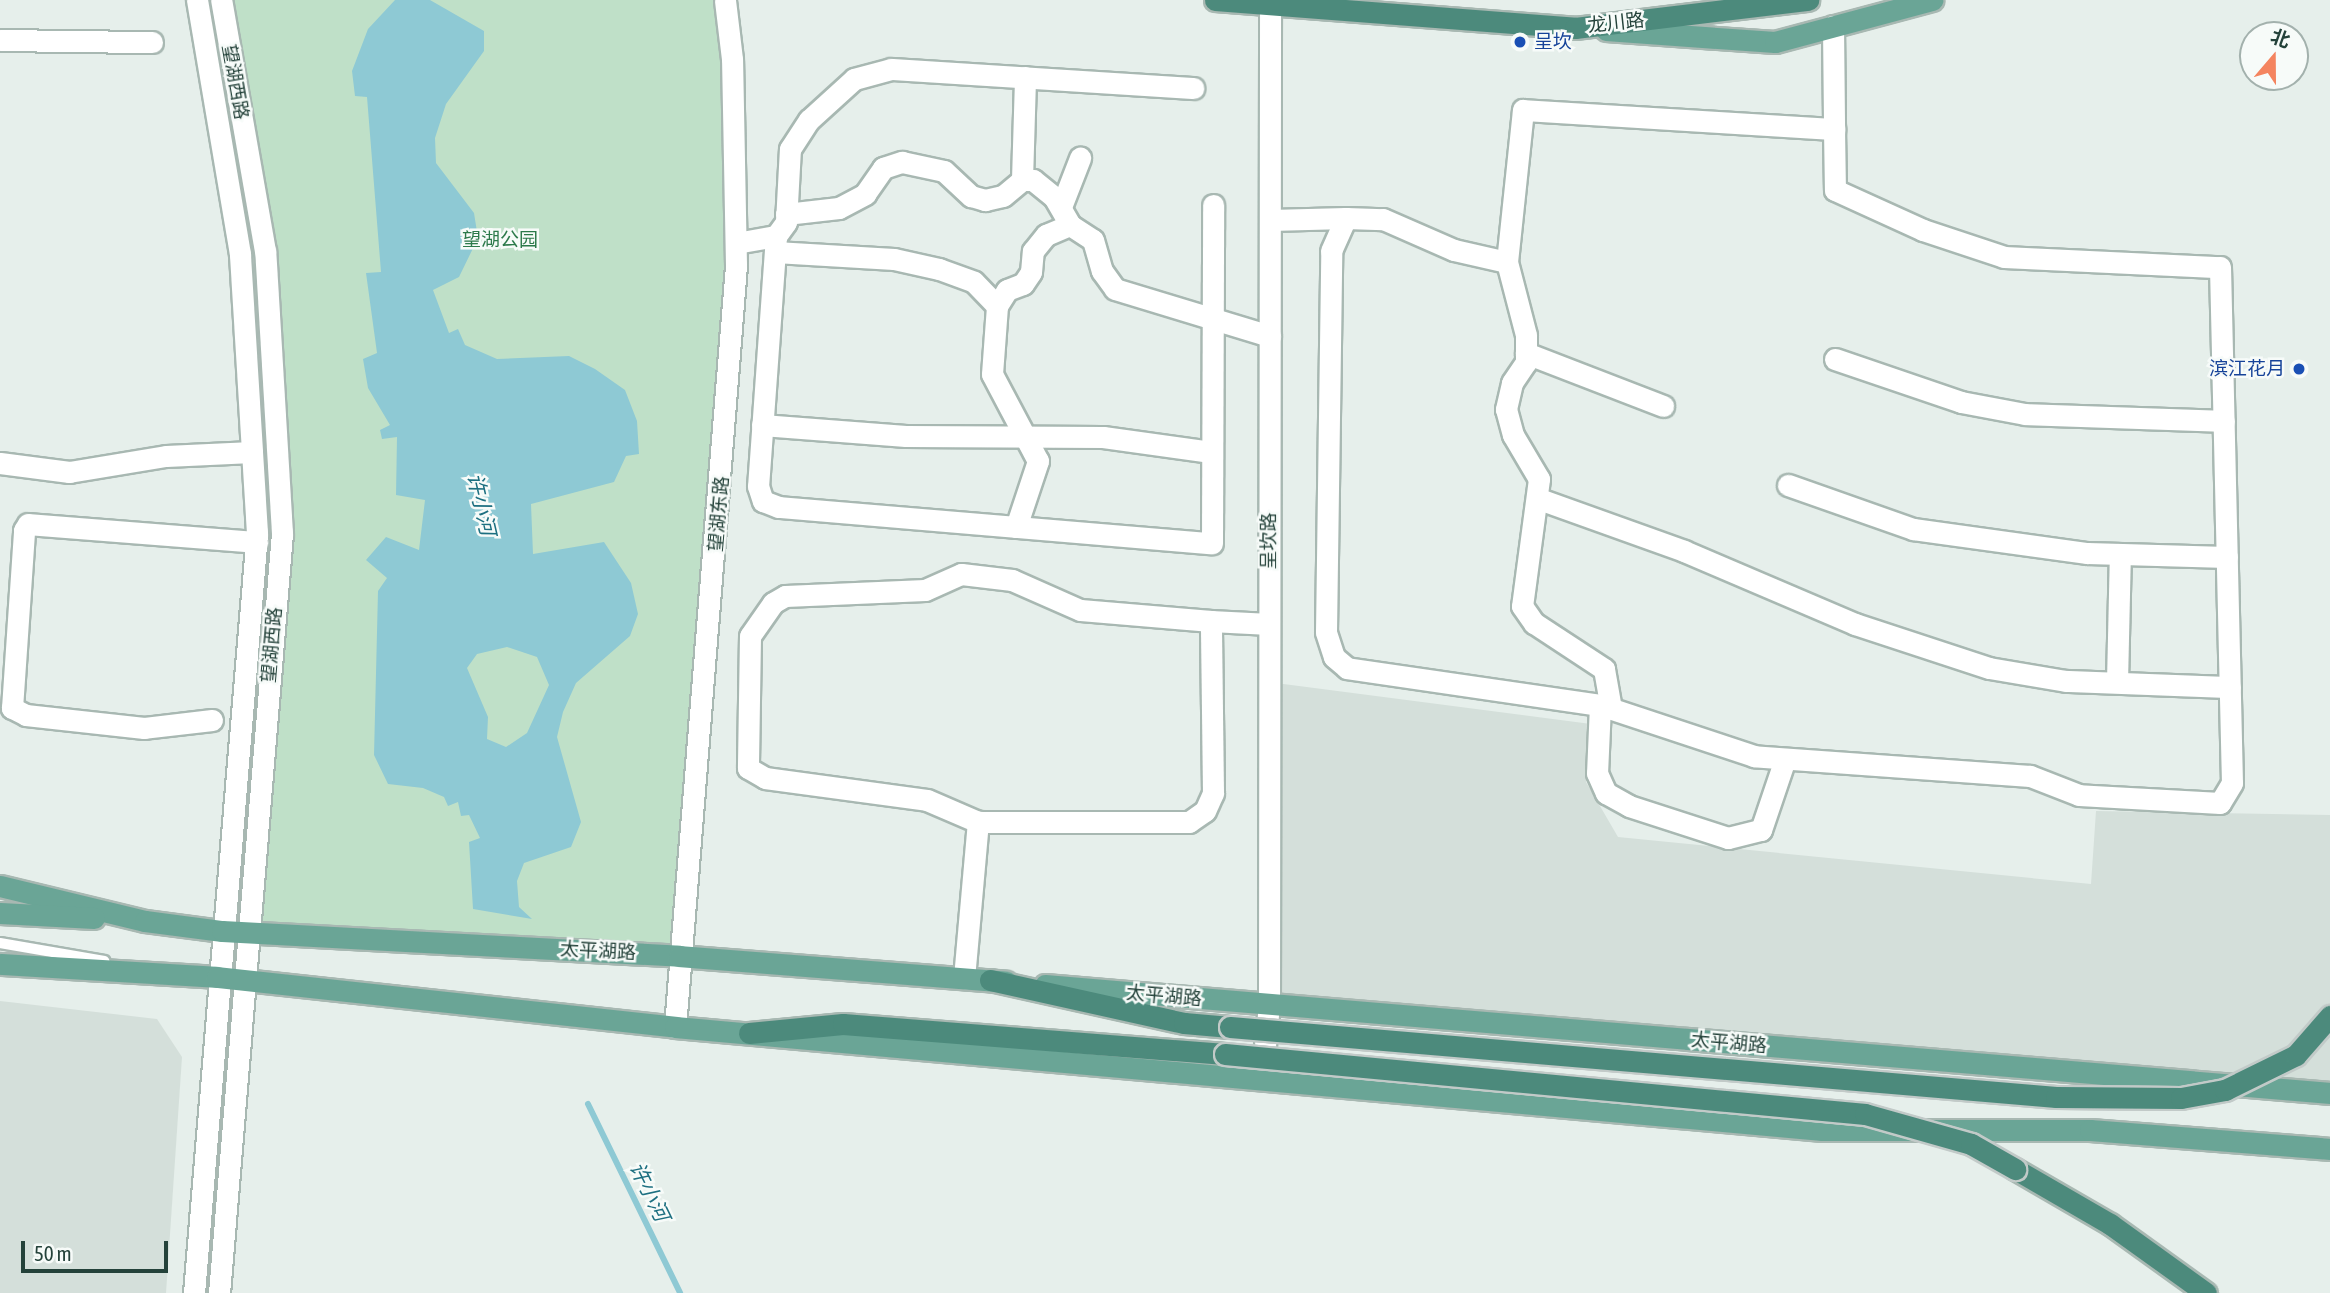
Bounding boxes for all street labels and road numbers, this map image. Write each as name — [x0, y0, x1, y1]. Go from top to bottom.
street label: 龙川路 — [1586, 9, 1646, 37]
street label: 望湖西路 — [217, 43, 253, 121]
street label: 望湖东路 — [704, 475, 734, 553]
street label: 呈坎路 — [1258, 513, 1280, 569]
street label: 望湖西路 — [257, 606, 287, 684]
street label: 太平湖路 — [559, 938, 637, 964]
street label: 太平湖路 — [1125, 981, 1203, 1011]
street label: 太平湖路 — [1690, 1028, 1768, 1058]

